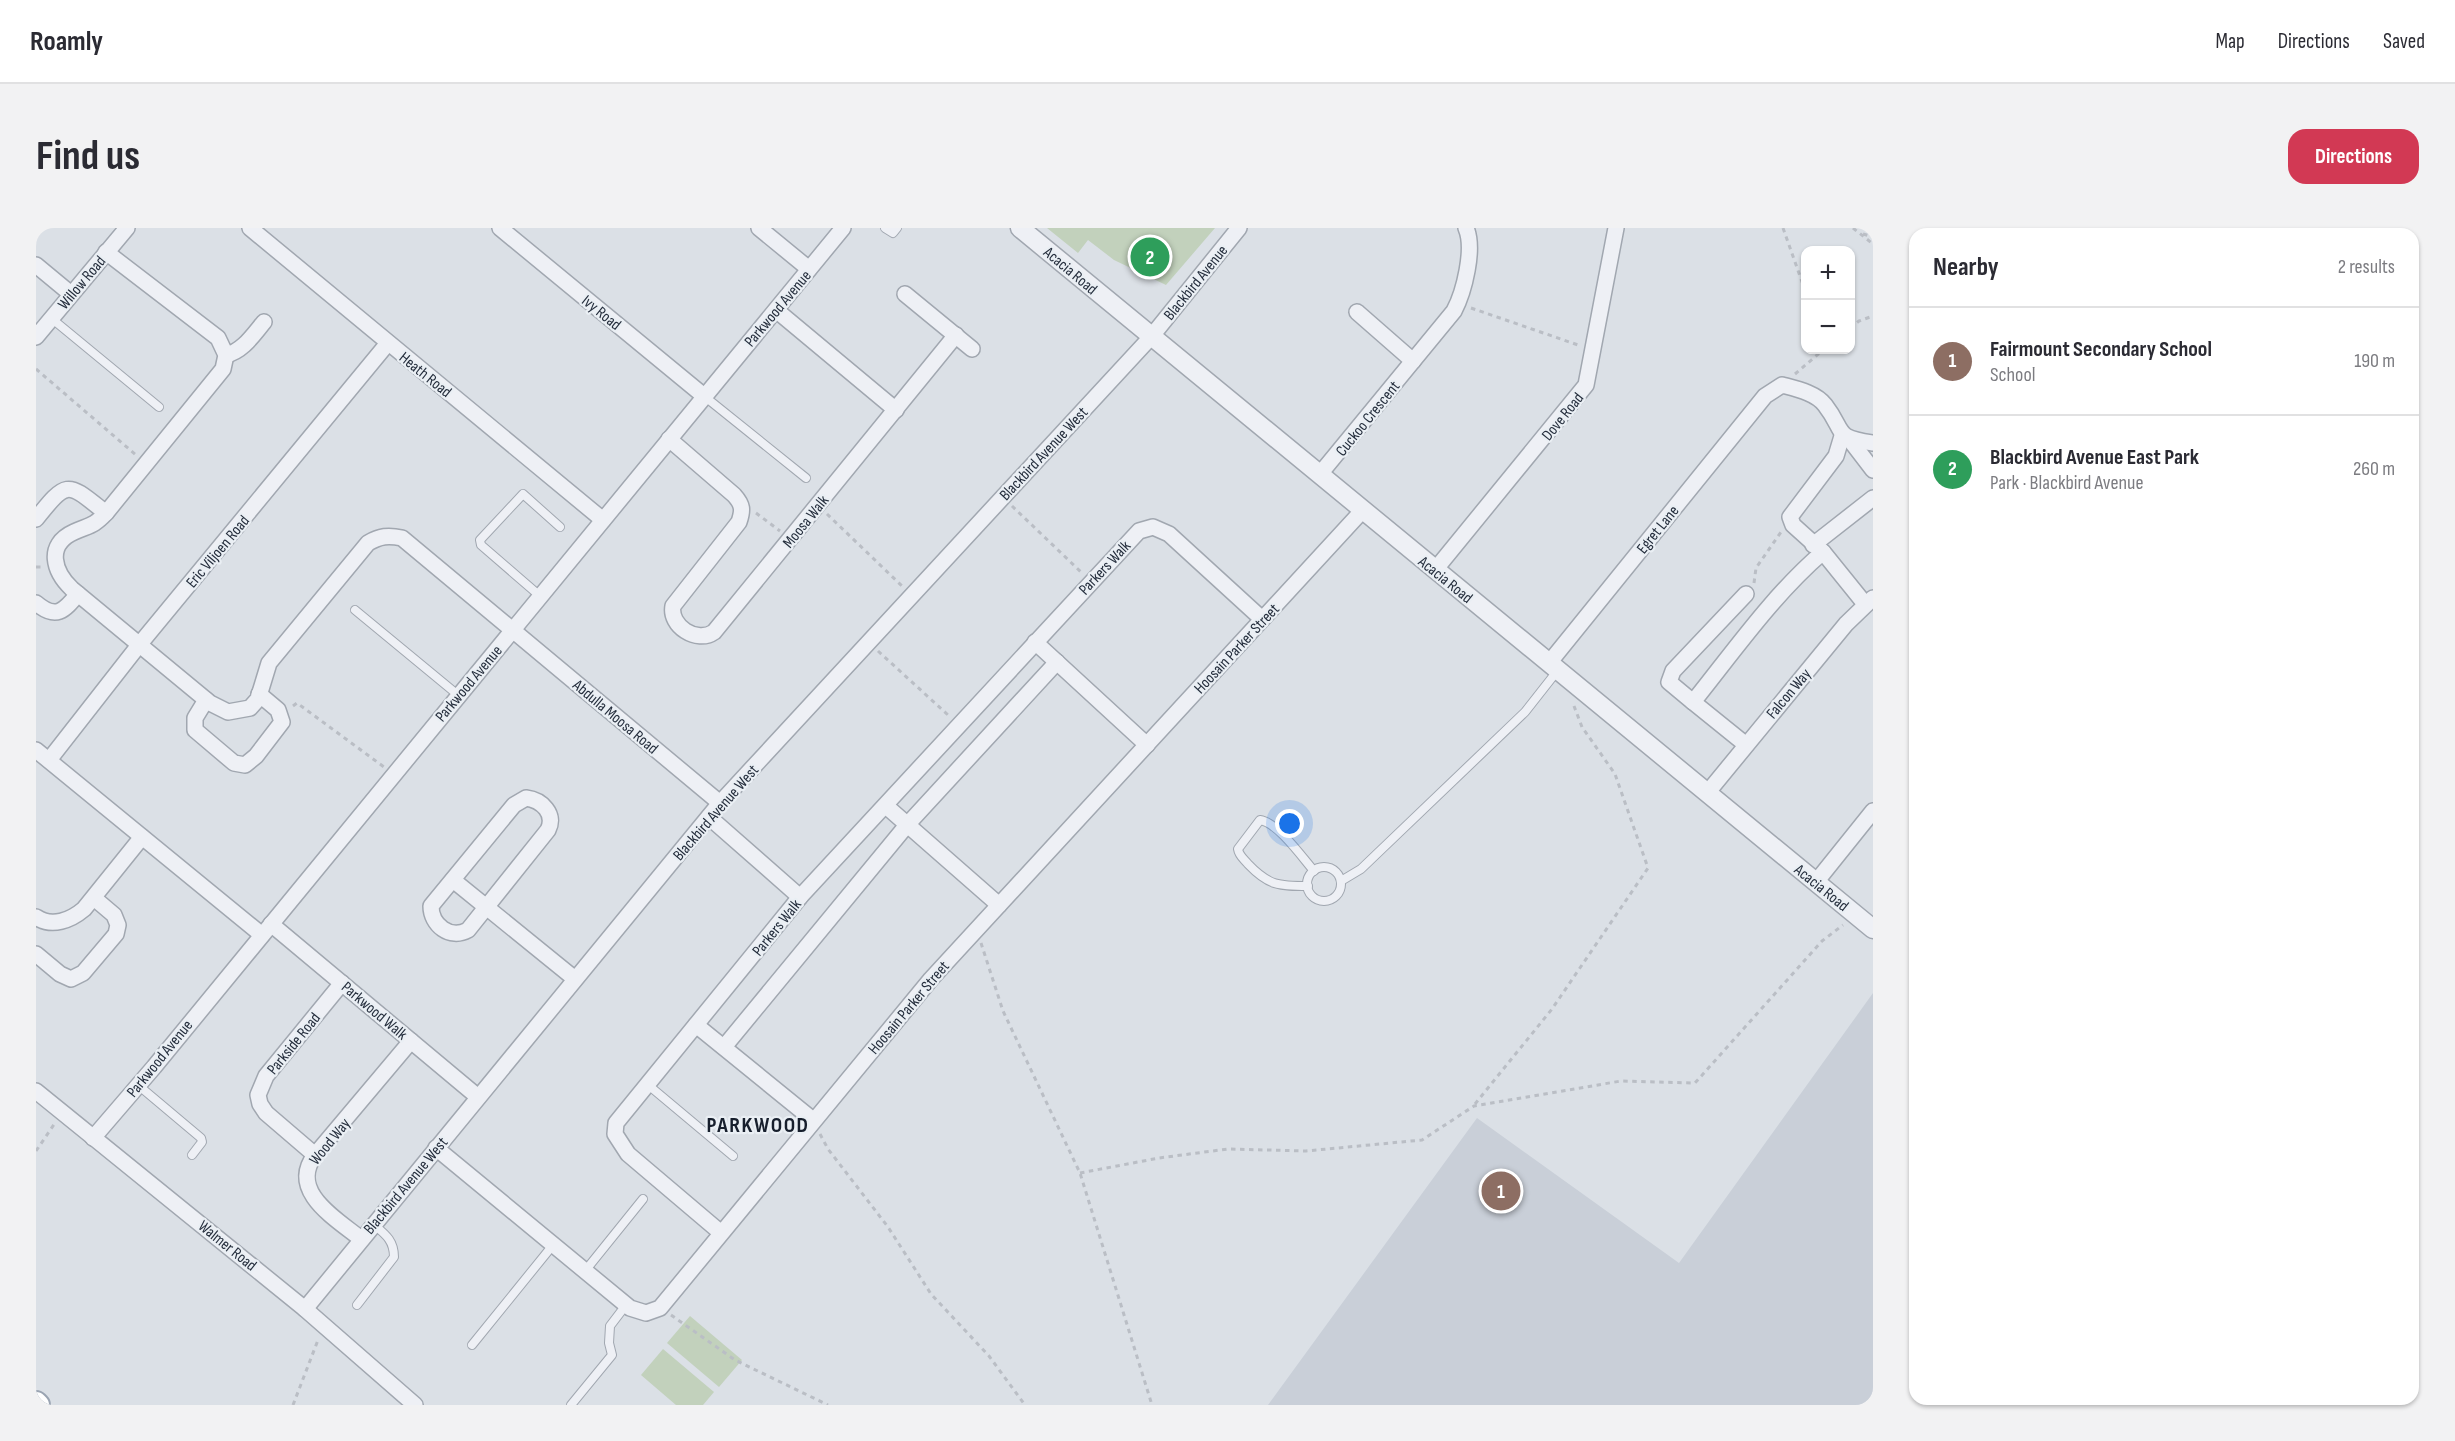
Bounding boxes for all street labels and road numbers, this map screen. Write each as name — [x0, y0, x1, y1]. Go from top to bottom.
street label: Blackbird Avenue — [1160, 242, 1232, 324]
street label: Acacia Road — [1039, 243, 1101, 299]
street label: Willow Road — [54, 252, 110, 314]
street label: Parkwood Avenue — [741, 267, 816, 351]
street label: Ivy Road — [578, 292, 624, 335]
street label: Heath Road — [395, 348, 455, 402]
street label: Cuckoo Crescent — [1332, 377, 1404, 460]
street label: Dove Road — [1538, 389, 1588, 445]
street label: Blackbird Avenue West — [996, 403, 1092, 505]
street label: Moosa Walk — [779, 492, 833, 552]
street label: Egret Lane — [1633, 502, 1683, 558]
street label: Eric Viljoen Road — [182, 512, 254, 592]
street label: Parkers Walk — [1075, 537, 1135, 599]
street label: Acacia Road — [1413, 552, 1476, 608]
street label: Hoosain Parker Street — [1191, 600, 1284, 698]
street label: Parkwood Avenue — [432, 642, 507, 726]
street label: Falcon Way — [1763, 665, 1816, 723]
street label: Abdulla Moosa Road — [568, 675, 662, 758]
street label: Blackbird Avenue West — [669, 761, 763, 865]
street label: Acacia Road — [1789, 860, 1852, 916]
street label: Parkers Walk — [749, 896, 806, 960]
street label: Hoosain Parker Street — [865, 957, 954, 1059]
street label: Parkwood Walk — [337, 978, 411, 1044]
street label: Parkside Road — [263, 1009, 325, 1079]
street label: Parkwood Avenue — [123, 1016, 197, 1101]
street label: Wood Way — [306, 1115, 355, 1169]
street label: Blackbird Avenue West — [360, 1134, 452, 1238]
street label: Walmer Road — [194, 1217, 260, 1275]

